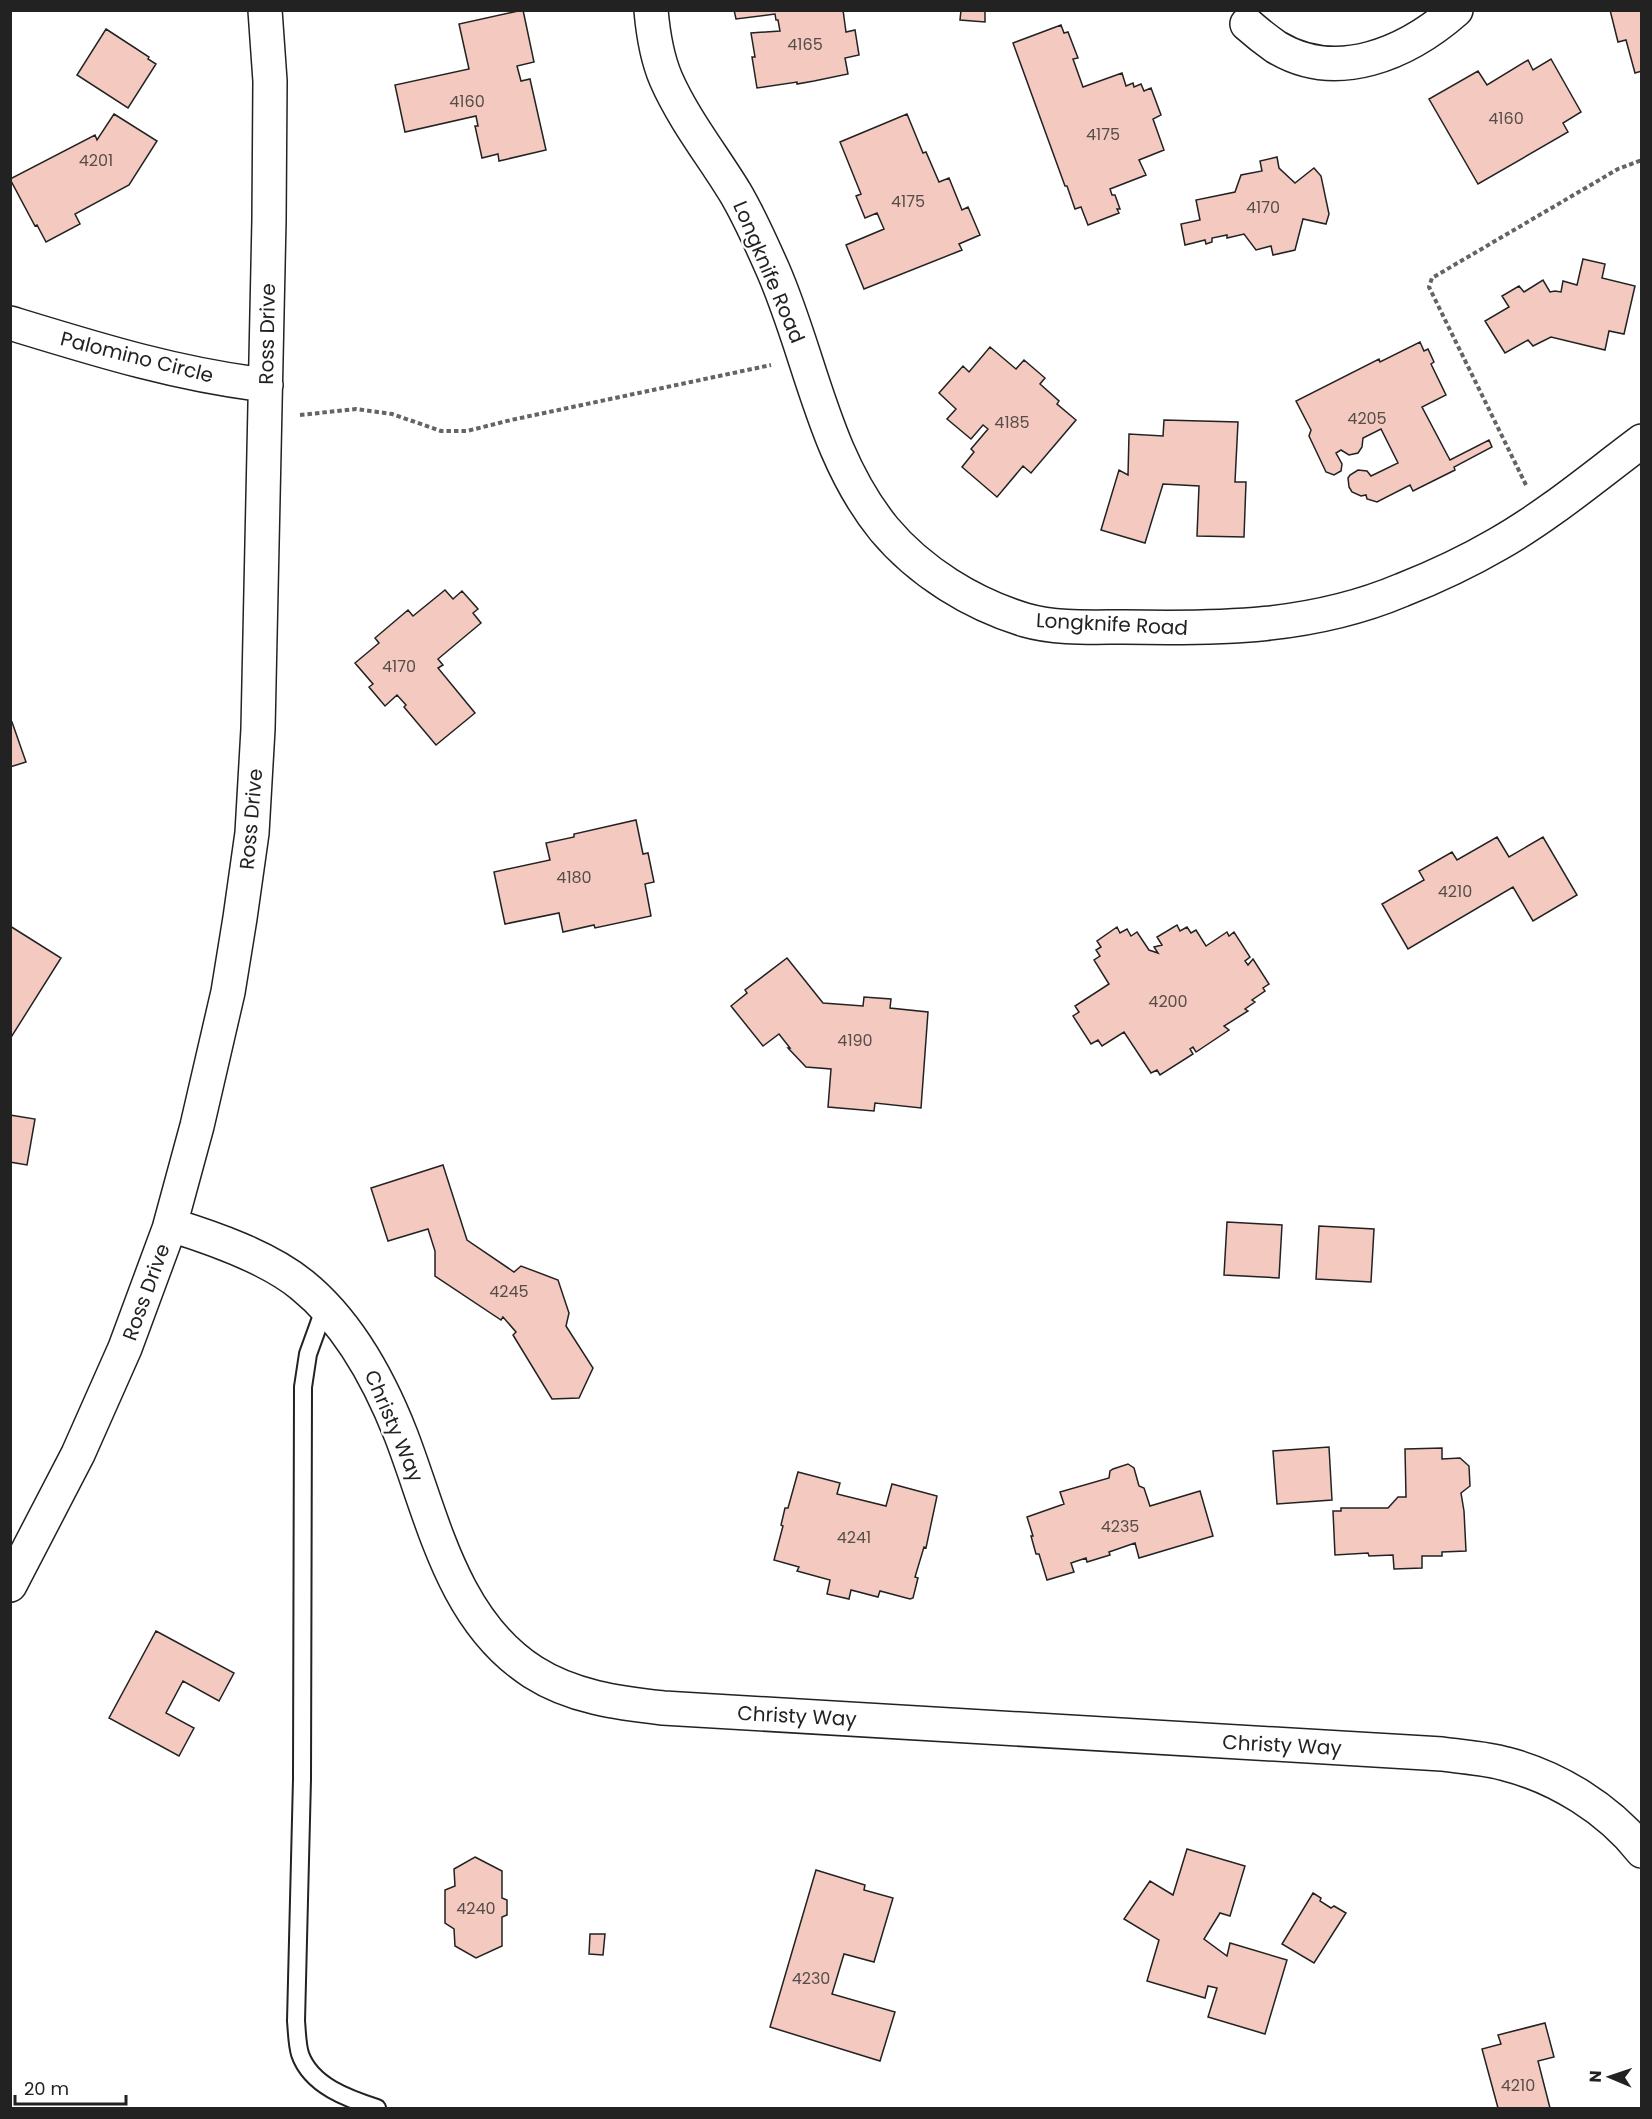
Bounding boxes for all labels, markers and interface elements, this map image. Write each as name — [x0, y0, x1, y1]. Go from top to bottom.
house number: 4165 — [787, 33, 823, 56]
house number: 4160 — [449, 90, 485, 113]
house number: 4160 — [1488, 107, 1524, 130]
house number: 4175 — [1086, 123, 1120, 146]
house number: 4201 — [79, 149, 113, 172]
house number: 4175 — [891, 190, 925, 213]
house number: 4170 — [1246, 196, 1280, 219]
street label: Longknife Road — [726, 197, 812, 347]
street label: Ross Drive — [252, 283, 282, 385]
street label: Palomino Circle — [58, 324, 216, 390]
house number: 4205 — [1347, 407, 1387, 430]
house number: 4185 — [994, 411, 1030, 434]
street label: Longknife Road — [1035, 606, 1189, 642]
house number: 4170 — [382, 655, 416, 678]
street label: Ross Drive — [233, 767, 269, 871]
house number: 4180 — [556, 866, 592, 889]
house number: 4210 — [1438, 880, 1472, 903]
house number: 4200 — [1148, 990, 1188, 1013]
house number: 4190 — [837, 1029, 873, 1052]
street label: Ross Drive — [116, 1240, 176, 1344]
house number: 4245 — [489, 1280, 529, 1303]
street label: Christy Way — [358, 1366, 430, 1486]
house number: 4235 — [1101, 1515, 1139, 1538]
house number: 4241 — [837, 1526, 871, 1549]
street label: Christy Way — [737, 1699, 857, 1733]
street label: Christy Way — [1222, 1728, 1342, 1762]
house number: 4240 — [456, 1897, 496, 1920]
house number: 4230 — [792, 1967, 830, 1990]
north arrow — [1580, 2047, 1640, 2107]
scale bar — [15, 2068, 126, 2106]
text: N — [1584, 2070, 1607, 2083]
house number: 4210 — [1501, 2074, 1535, 2097]
text: 20 m — [24, 2076, 69, 2101]

